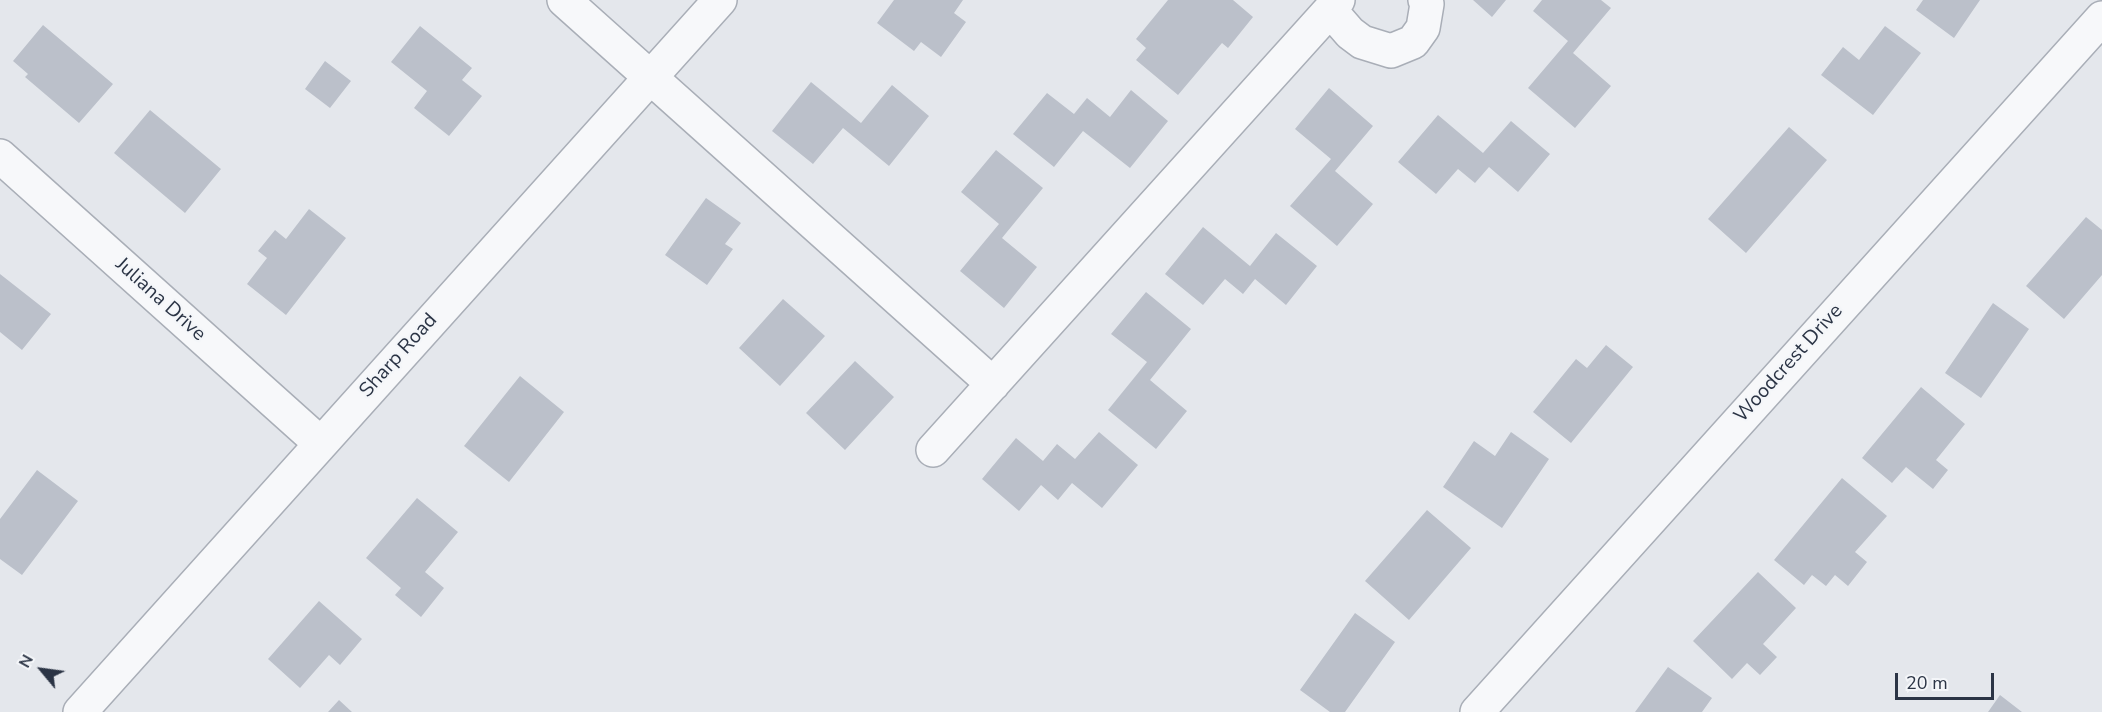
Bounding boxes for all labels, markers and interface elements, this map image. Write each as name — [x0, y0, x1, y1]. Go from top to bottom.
street label: Juliana Drive — [110, 253, 210, 347]
street label: Woodcrest Drive — [1730, 300, 1848, 428]
street label: Sharp Road — [355, 309, 443, 403]
north arrow — [12, 640, 72, 700]
text: N — [14, 651, 39, 672]
scale bar — [1898, 661, 1997, 699]
text: 20 m — [1906, 671, 1948, 695]

